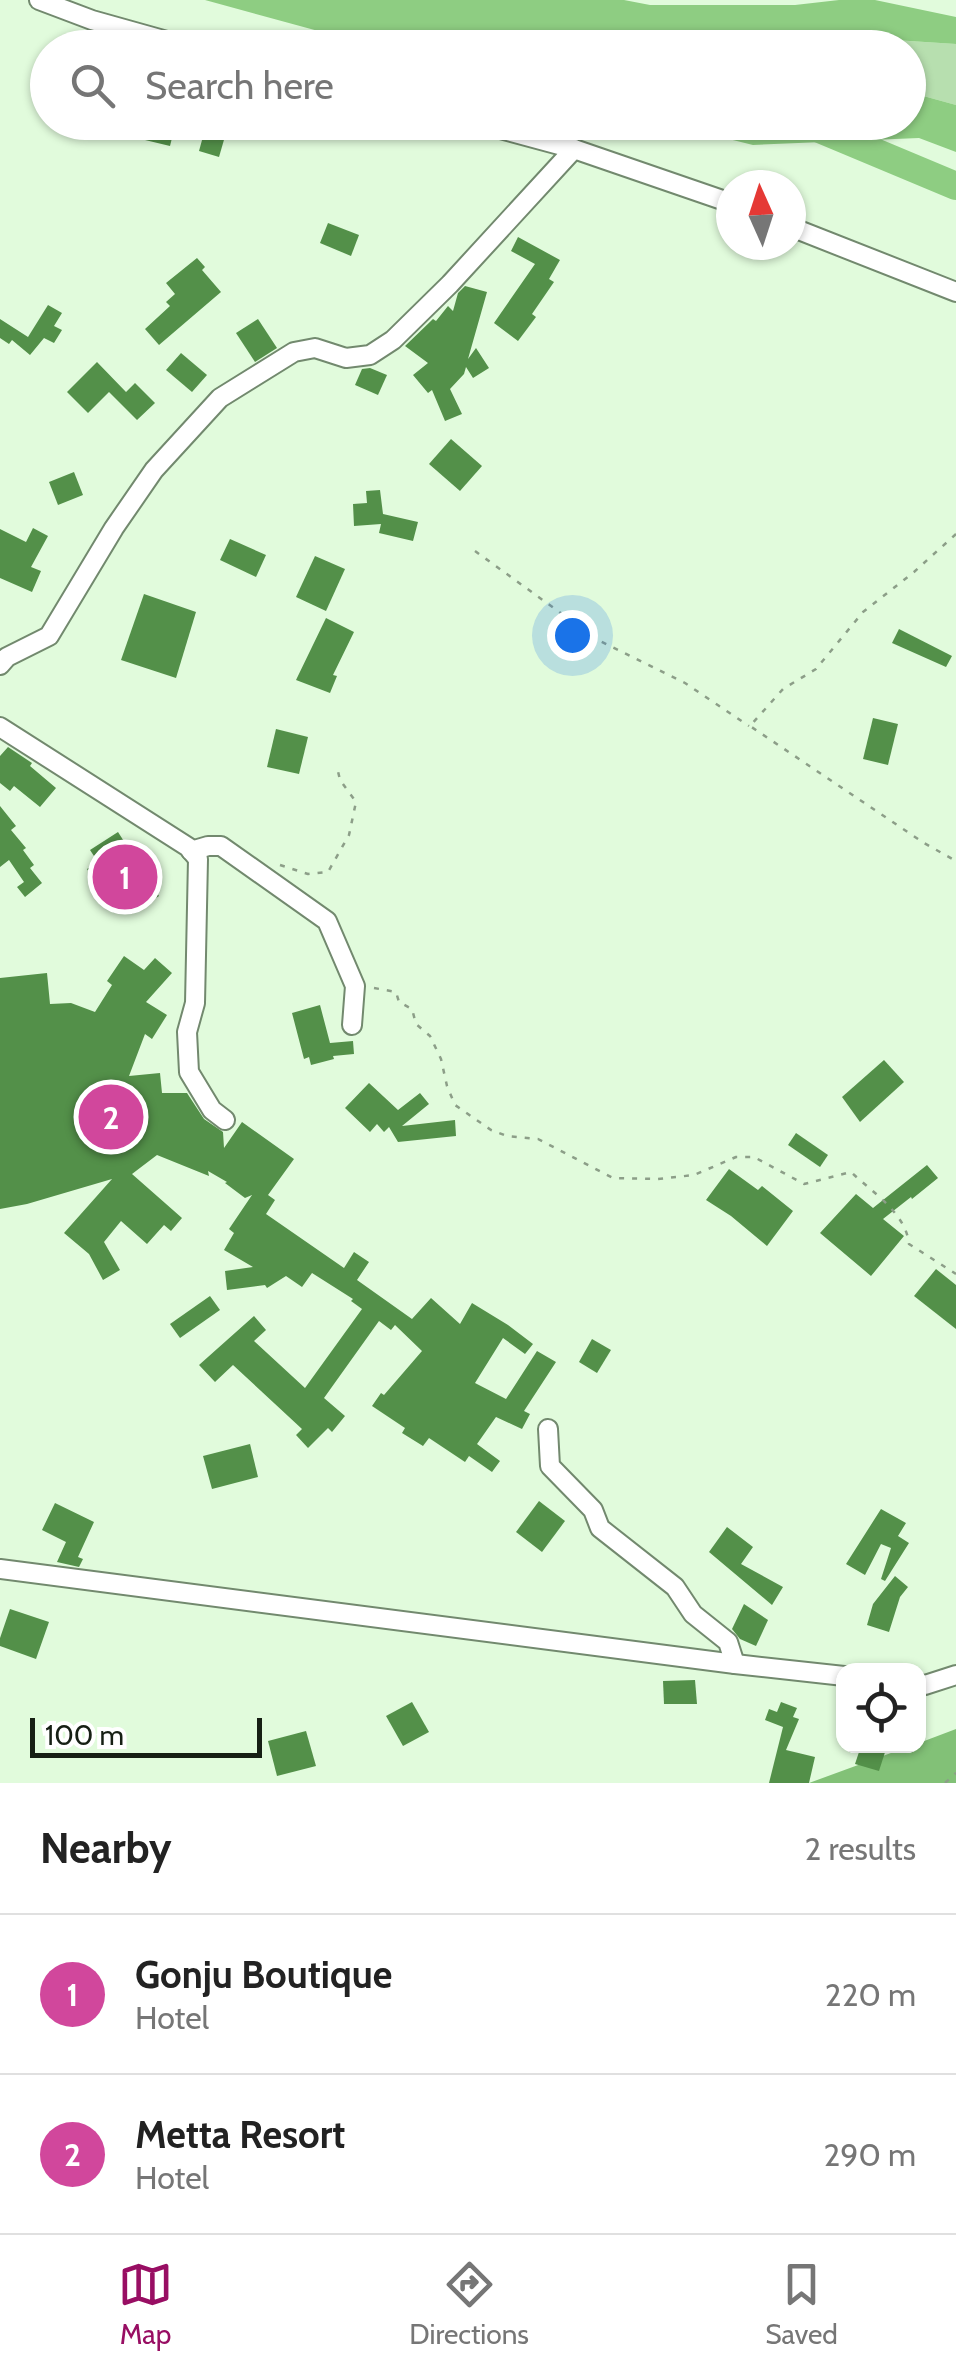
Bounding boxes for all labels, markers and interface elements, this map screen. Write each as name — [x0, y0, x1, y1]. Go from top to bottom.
search box — [30, 30, 926, 140]
icon: search — [65, 58, 120, 113]
text: Search here — [145, 62, 334, 109]
north arrow — [716, 170, 806, 260]
your location — [547, 610, 598, 661]
pin: 1 — [92, 840, 158, 914]
pin: 2 — [78, 1080, 144, 1154]
map controls — [836, 1663, 926, 1753]
button: locate — [836, 1663, 926, 1753]
scale bar — [30, 1713, 262, 1758]
text: 100 m — [45, 1718, 124, 1752]
text: Nearby — [40, 1822, 172, 1874]
text: 2 results — [805, 1829, 916, 1868]
text: Gonju Boutique — [135, 1951, 392, 1998]
text: 1 — [67, 1975, 78, 2014]
text: 220 m — [825, 1975, 916, 2014]
text: Hotel — [135, 1998, 209, 2037]
text: Metta Resort — [135, 2111, 345, 2158]
text: 2 — [64, 2135, 81, 2174]
text: 290 m — [823, 2135, 916, 2174]
text: Hotel — [135, 2158, 209, 2197]
tab: Map — [118, 2257, 173, 2351]
tab: Directions — [409, 2257, 529, 2351]
tab: Saved — [765, 2257, 838, 2351]

